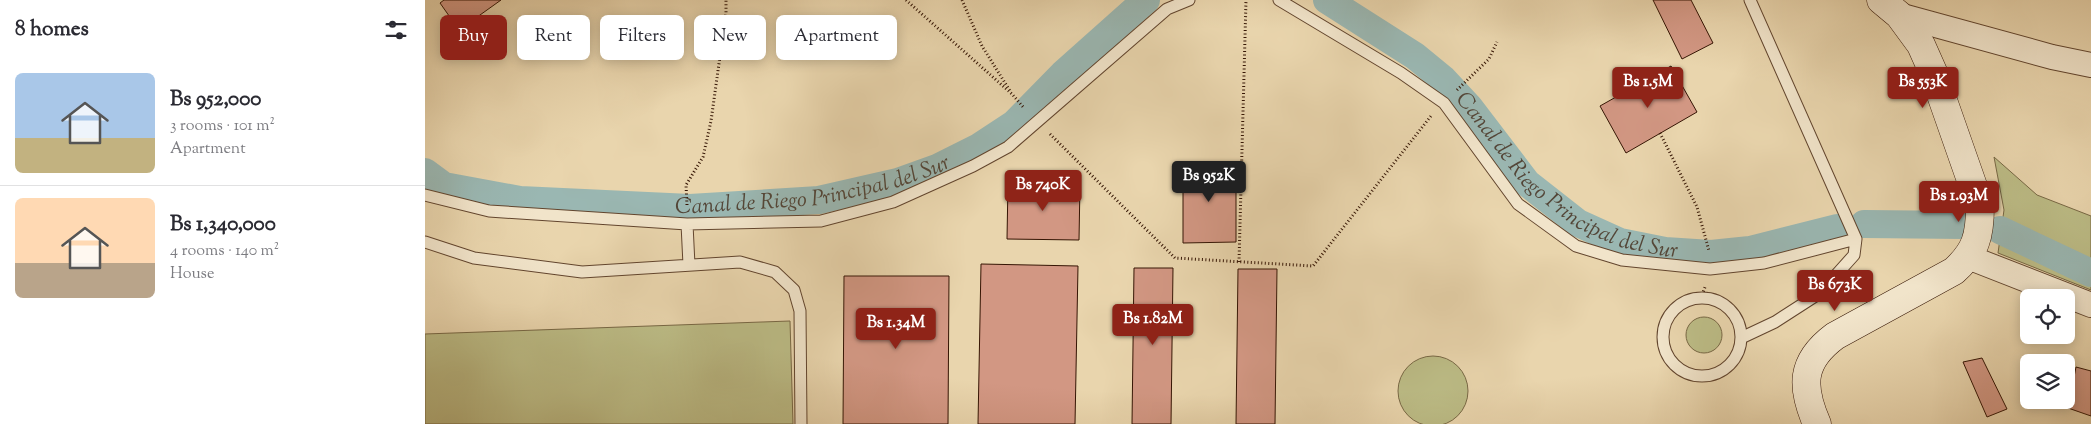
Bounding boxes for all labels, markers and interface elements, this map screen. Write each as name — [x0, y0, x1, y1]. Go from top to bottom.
text: 8 homes — [15, 15, 89, 45]
chip: Buy — [440, 15, 507, 60]
chip: Rent — [517, 15, 590, 60]
chip: Filters — [600, 15, 684, 60]
chip: New — [694, 15, 766, 60]
chip: Apartment — [776, 15, 897, 60]
icon: filters — [382, 16, 410, 44]
pin: Bs 1.5M — [1602, 66, 1694, 109]
pin: Bs 553K — [1877, 66, 1969, 109]
text: Bs 1.5M — [1623, 71, 1673, 94]
text: Bs 553K — [1899, 71, 1947, 94]
text: Bs 952,000 — [170, 85, 261, 115]
water label: Canal de Riego Principal del Sur — [1447, 85, 1679, 268]
icon: home — [55, 93, 115, 153]
text: 3 rooms · 101 m² — [170, 115, 275, 138]
text: Apartment — [170, 138, 246, 161]
water label: Canal de Riego Principal del Sur — [674, 148, 956, 224]
pin: Bs 952K — [1163, 160, 1255, 203]
text: Bs 952K — [1183, 165, 1235, 188]
pin: Bs 740K — [997, 170, 1089, 212]
text: Bs 740K — [1016, 174, 1070, 197]
pin: Bs 1.93M — [1907, 180, 2011, 223]
text: Bs 1.93M — [1930, 185, 1988, 208]
text: Bs 1,340,000 — [170, 210, 276, 240]
icon: home — [55, 218, 115, 278]
text: 4 rooms · 140 m² — [170, 240, 279, 263]
text: House — [170, 263, 214, 286]
pin: Bs 673K — [1789, 270, 1881, 312]
text: Bs 673K — [1808, 274, 1862, 297]
map controls — [2020, 289, 2075, 409]
button: locate — [2020, 289, 2075, 344]
pin: Bs 1.82M — [1101, 304, 1205, 346]
pin: Bs 1.34M — [844, 308, 948, 350]
text: Bs 1.82M — [1123, 308, 1183, 331]
text: Bs 1.34M — [867, 312, 925, 335]
button: layers — [2020, 354, 2075, 409]

